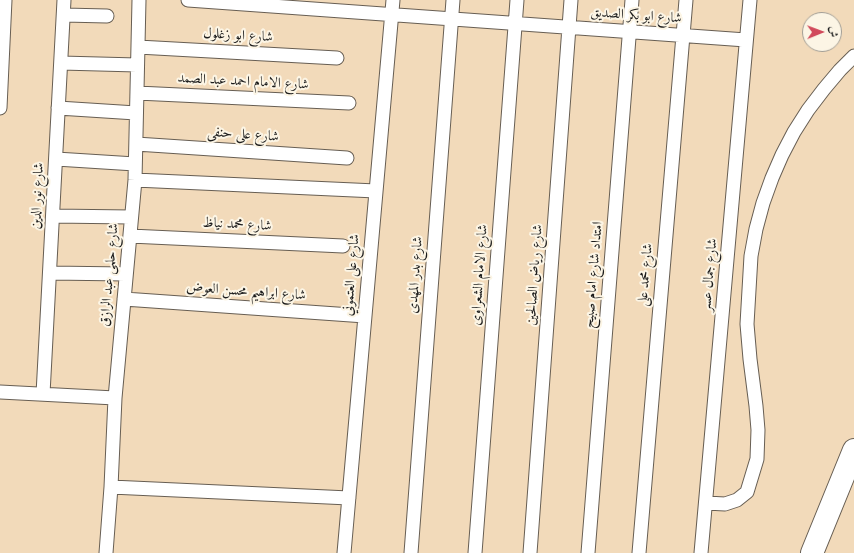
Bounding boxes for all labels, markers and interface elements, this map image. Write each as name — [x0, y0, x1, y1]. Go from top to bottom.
street label: شارع ابو بكر الصديق — [590, 4, 682, 28]
north arrow — [802, 12, 842, 52]
street label: شارع ابو زغلول — [203, 26, 273, 46]
text: ش — [826, 26, 841, 37]
street label: شارع الامام احمد عبد الصمد — [177, 70, 309, 94]
street label: شارع على حنفى — [207, 124, 279, 146]
street label: شارع نور الدين — [28, 162, 48, 230]
street label: شارع محمد نياظ — [202, 215, 272, 235]
street label: امتداد شارع امام صبيح — [581, 221, 607, 329]
street label: شارع حلمى عبد الرازق — [97, 223, 123, 327]
street label: شارع الامام الشعراوى — [468, 224, 492, 326]
street label: شارع رياض الصالحين — [523, 224, 547, 326]
street label: شارع على العتموني — [340, 233, 364, 317]
street label: شارع بدر المهدى — [405, 236, 427, 314]
street label: شارع جمال عسر — [698, 238, 722, 312]
street label: شارع محمد على — [635, 243, 657, 307]
street label: شارع ابراهيم محسن العوض — [186, 279, 306, 305]

